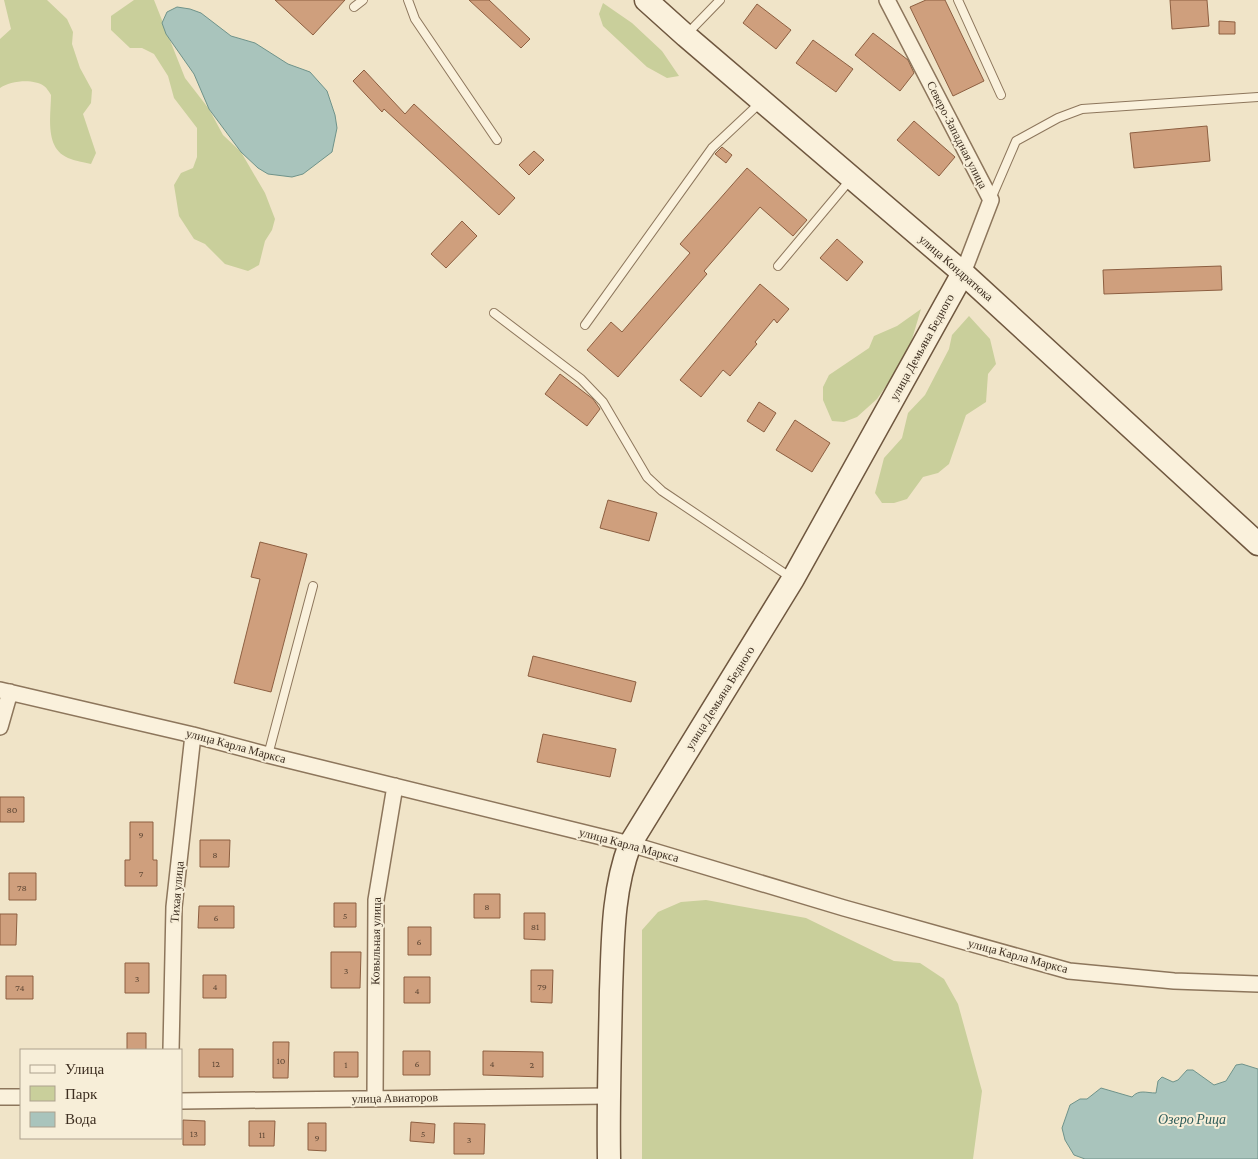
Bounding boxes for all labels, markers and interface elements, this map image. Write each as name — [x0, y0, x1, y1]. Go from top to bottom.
street label: Северо-Западная улица — [924, 79, 991, 192]
street label: улица Кондратюка — [916, 232, 997, 305]
street label: улица Демьяна Бедного — [887, 291, 957, 403]
street label: улица Демьяна Бедного — [682, 644, 758, 752]
street label: улица Карла Маркса — [185, 726, 288, 766]
house number: 80 — [6, 804, 18, 815]
street label: улица Карла Маркса — [578, 825, 681, 865]
house number: 9 — [138, 829, 144, 840]
house number: 8 — [212, 849, 218, 860]
street label: Тихая улица — [167, 860, 187, 924]
house number: 7 — [139, 868, 144, 879]
house number: 78 — [17, 882, 27, 893]
street label: Ковыльная улица — [368, 896, 384, 985]
house number: 8 — [484, 901, 490, 912]
house number: 5 — [343, 910, 348, 921]
house number: 6 — [213, 912, 219, 923]
house number: 81 — [531, 921, 539, 932]
house number: 6 — [416, 936, 422, 947]
street label: улица Карла Маркса — [967, 936, 1070, 976]
house number: 3 — [344, 965, 349, 976]
house number: 3 — [135, 973, 140, 984]
house number: 4 — [212, 981, 218, 992]
house number: 79 — [537, 981, 547, 992]
house number: 74 — [15, 982, 25, 993]
house number: 4 — [414, 985, 420, 996]
legend — [20, 1049, 182, 1139]
house number: 10 — [277, 1055, 286, 1066]
house number: 12 — [212, 1058, 220, 1069]
house number: 6 — [414, 1058, 420, 1069]
house number: 4 — [489, 1058, 495, 1069]
house number: 1 — [344, 1059, 348, 1070]
house number: 2 — [530, 1059, 535, 1070]
text: Улица — [65, 1061, 104, 1077]
text: Парк — [65, 1086, 98, 1102]
street label: улица Авиаторов — [352, 1090, 439, 1106]
text: Вода — [65, 1111, 97, 1127]
water label: Озеро Рица — [1158, 1111, 1226, 1127]
house number: 13 — [190, 1128, 198, 1139]
house number: 5 — [421, 1128, 426, 1139]
house number: 11 — [259, 1129, 265, 1140]
house number: 9 — [314, 1132, 320, 1143]
house number: 3 — [467, 1134, 472, 1145]

